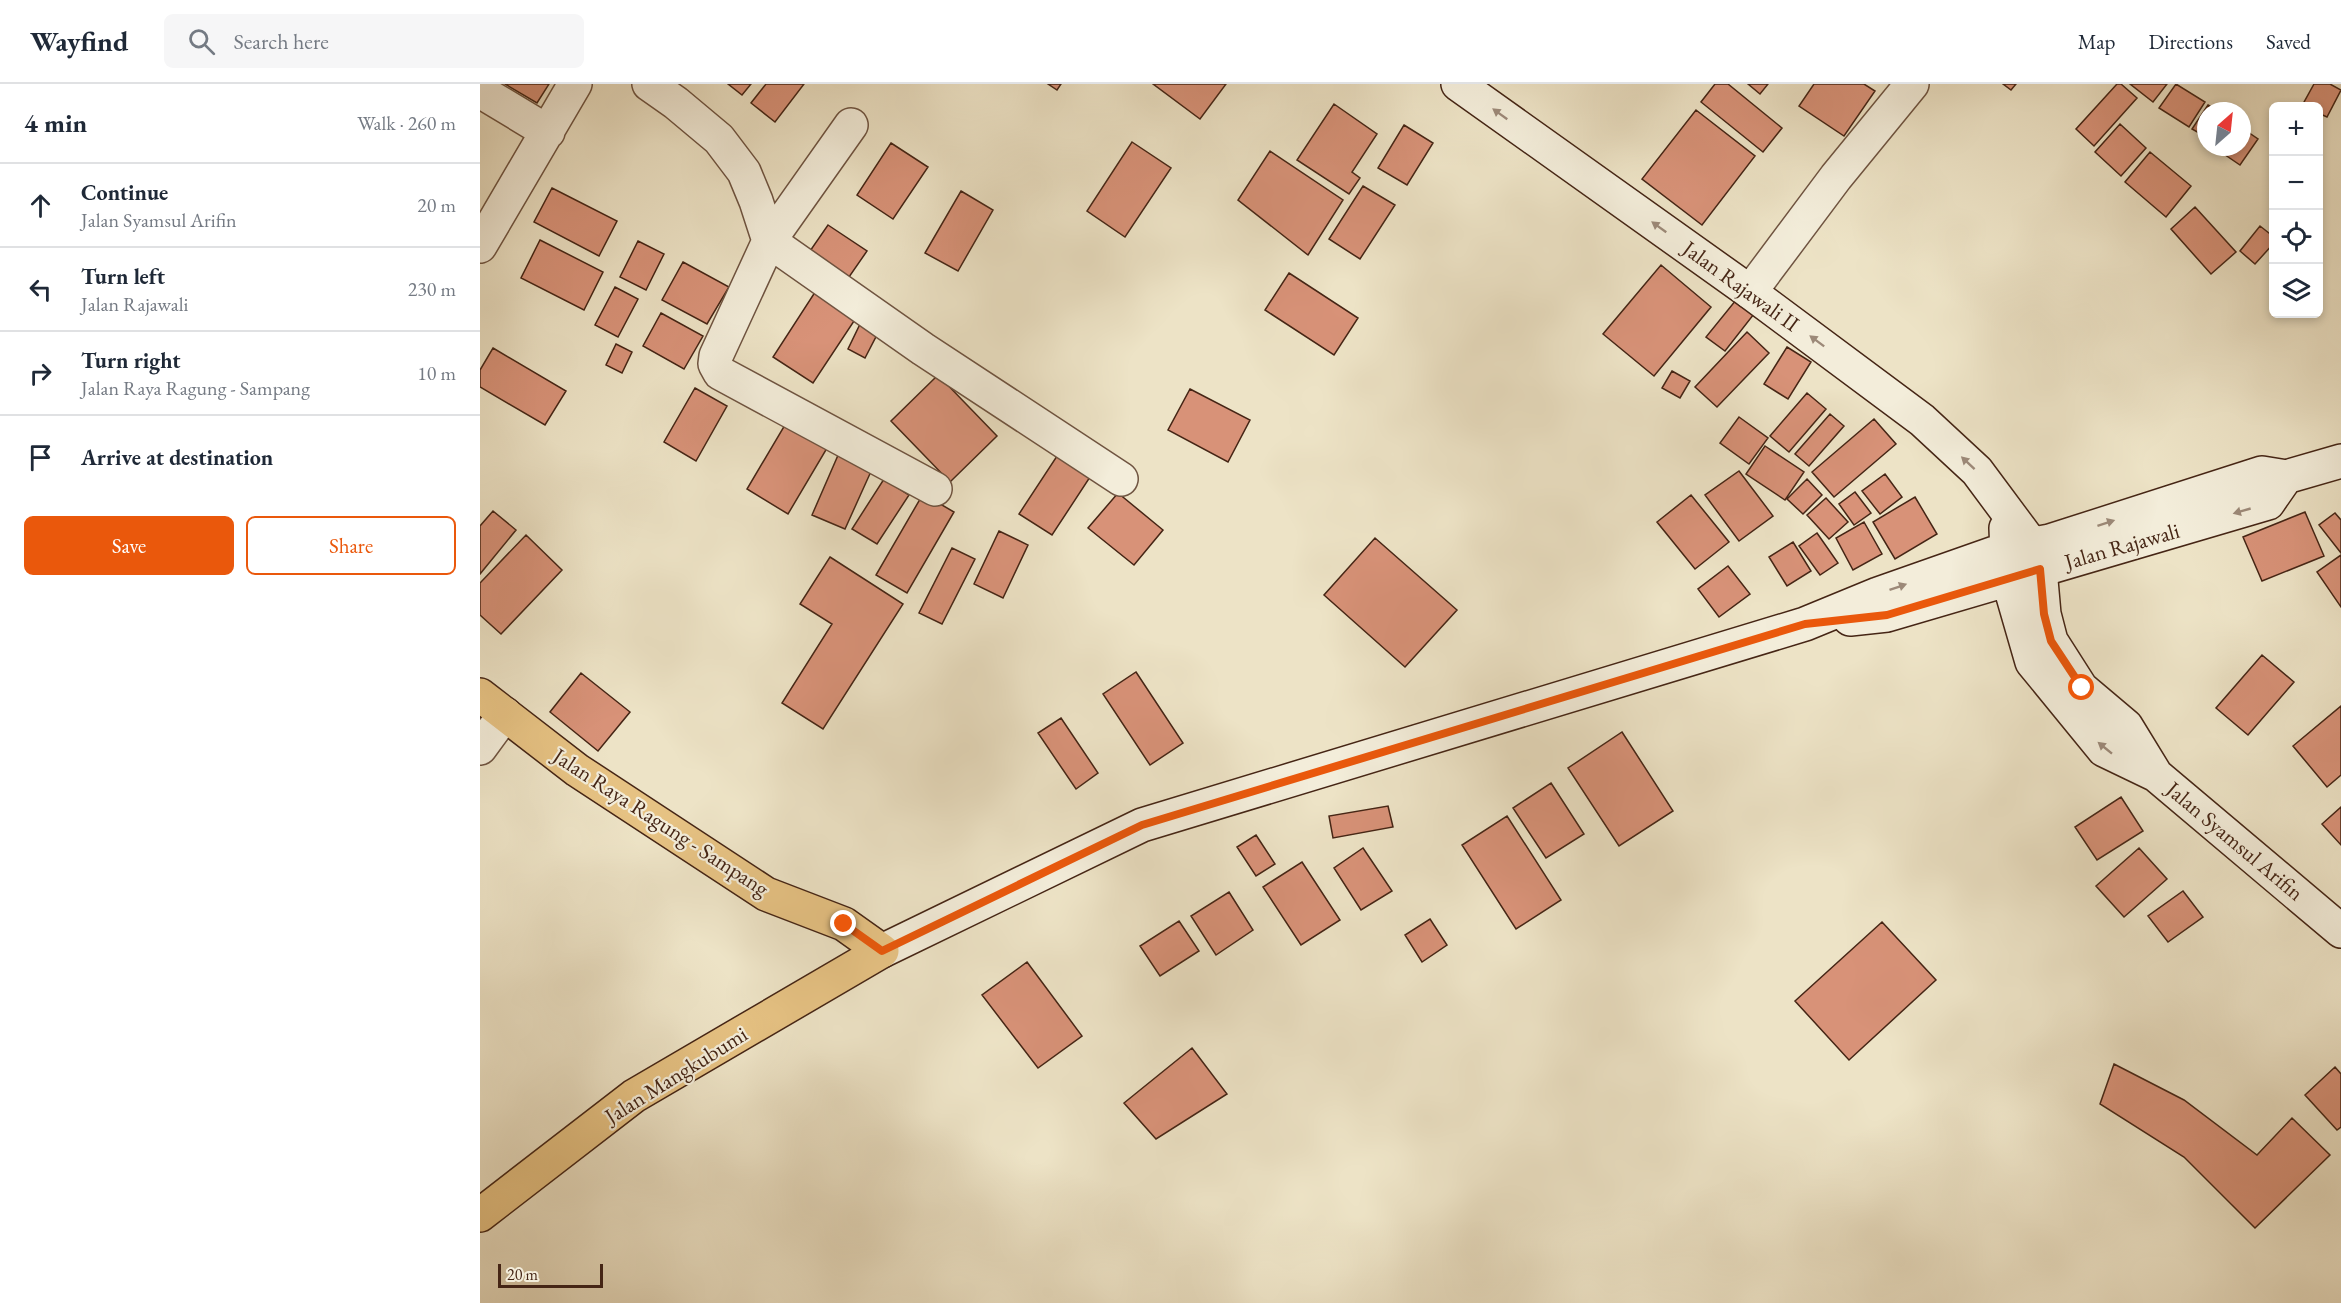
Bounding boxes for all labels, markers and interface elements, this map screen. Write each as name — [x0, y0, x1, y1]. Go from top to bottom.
search box — [164, 14, 584, 68]
text: Wayfind — [30, 23, 128, 59]
icon: search — [185, 25, 218, 58]
text: Search here — [233, 27, 329, 56]
text: Map — [2078, 28, 2115, 55]
text: Directions — [2148, 28, 2233, 55]
text: Saved — [2266, 28, 2311, 55]
north arrow — [2197, 102, 2251, 156]
map controls — [2269, 102, 2323, 318]
button: + — [2269, 102, 2323, 156]
text: 4 min — [24, 106, 87, 140]
one-way arrow — [1492, 109, 1508, 120]
text: Walk · 260 m — [357, 110, 456, 136]
button: − — [2269, 156, 2323, 210]
text: Continue — [81, 178, 168, 207]
icon: ahead — [24, 189, 57, 222]
text: 20 m — [417, 192, 456, 218]
text: Jalan Syamsul Arifin — [81, 207, 237, 233]
button: locate — [2269, 210, 2323, 264]
one-way arrow — [1651, 221, 1667, 233]
street label: Jalan Rajawali II — [1675, 233, 1806, 338]
text: Turn left — [81, 262, 165, 291]
button: layers — [2269, 264, 2323, 318]
icon: left — [24, 273, 57, 306]
text: 230 m — [408, 276, 456, 302]
text: Jalan Rajawali — [81, 291, 188, 317]
one-way arrow — [1809, 336, 1824, 348]
text: Turn right — [81, 346, 180, 375]
icon: right — [24, 357, 57, 390]
text: 10 m — [417, 360, 456, 386]
text: Jalan Raya Ragung - Sampang — [81, 375, 310, 401]
icon: arrive — [24, 441, 57, 474]
text: Arrive at destination — [81, 443, 273, 472]
one-way arrow — [1961, 456, 1976, 470]
one-way arrow — [2233, 507, 2251, 516]
button: Save — [24, 516, 234, 575]
button: Share — [246, 516, 456, 575]
street label: Jalan Rajawali — [2059, 516, 2183, 577]
one-way arrow — [2097, 518, 2115, 527]
one-way arrow — [1889, 581, 1907, 591]
route start — [2068, 674, 2094, 700]
street label: Jalan Raya Ragung - Sampang — [546, 740, 775, 903]
one-way arrow — [2097, 741, 2113, 754]
street label: Jalan Syamsul Arifin — [2159, 774, 2310, 907]
route end — [830, 910, 856, 936]
street label: Jalan Mangkubumi — [597, 1020, 753, 1132]
scale bar — [498, 1261, 603, 1288]
text: 20 m — [507, 1264, 538, 1285]

